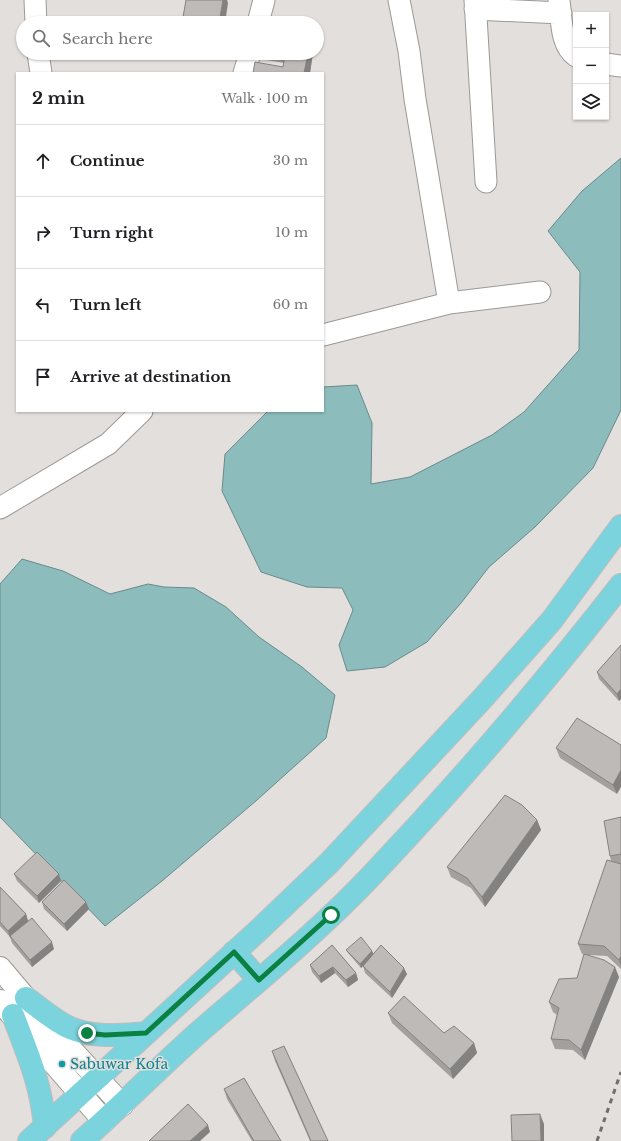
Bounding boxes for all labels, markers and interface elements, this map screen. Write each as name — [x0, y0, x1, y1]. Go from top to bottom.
map controls — [573, 12, 609, 120]
button: + — [573, 12, 609, 48]
search box — [16, 16, 324, 60]
icon: search — [30, 27, 52, 49]
text: Search here — [62, 29, 153, 48]
button: − — [573, 48, 609, 84]
button: layers — [573, 84, 609, 120]
text: 2 min — [32, 88, 85, 109]
text: Walk · 100 m — [221, 90, 308, 107]
icon: ahead — [32, 150, 54, 172]
text: Continue — [70, 151, 145, 170]
text: 30 m — [273, 152, 308, 169]
icon: right — [32, 222, 54, 244]
text: Turn right — [70, 223, 153, 242]
text: 10 m — [275, 224, 308, 241]
icon: left — [32, 294, 54, 316]
text: Turn left — [70, 295, 141, 314]
text: 60 m — [273, 296, 308, 313]
icon: arrive — [32, 366, 54, 388]
text: Arrive at destination — [70, 367, 231, 386]
route start — [322, 906, 340, 924]
route end — [78, 1024, 96, 1042]
place label: Sabuwar Kofa — [70, 1055, 169, 1073]
marker: Sabuwar Kofa — [57, 1059, 67, 1069]

